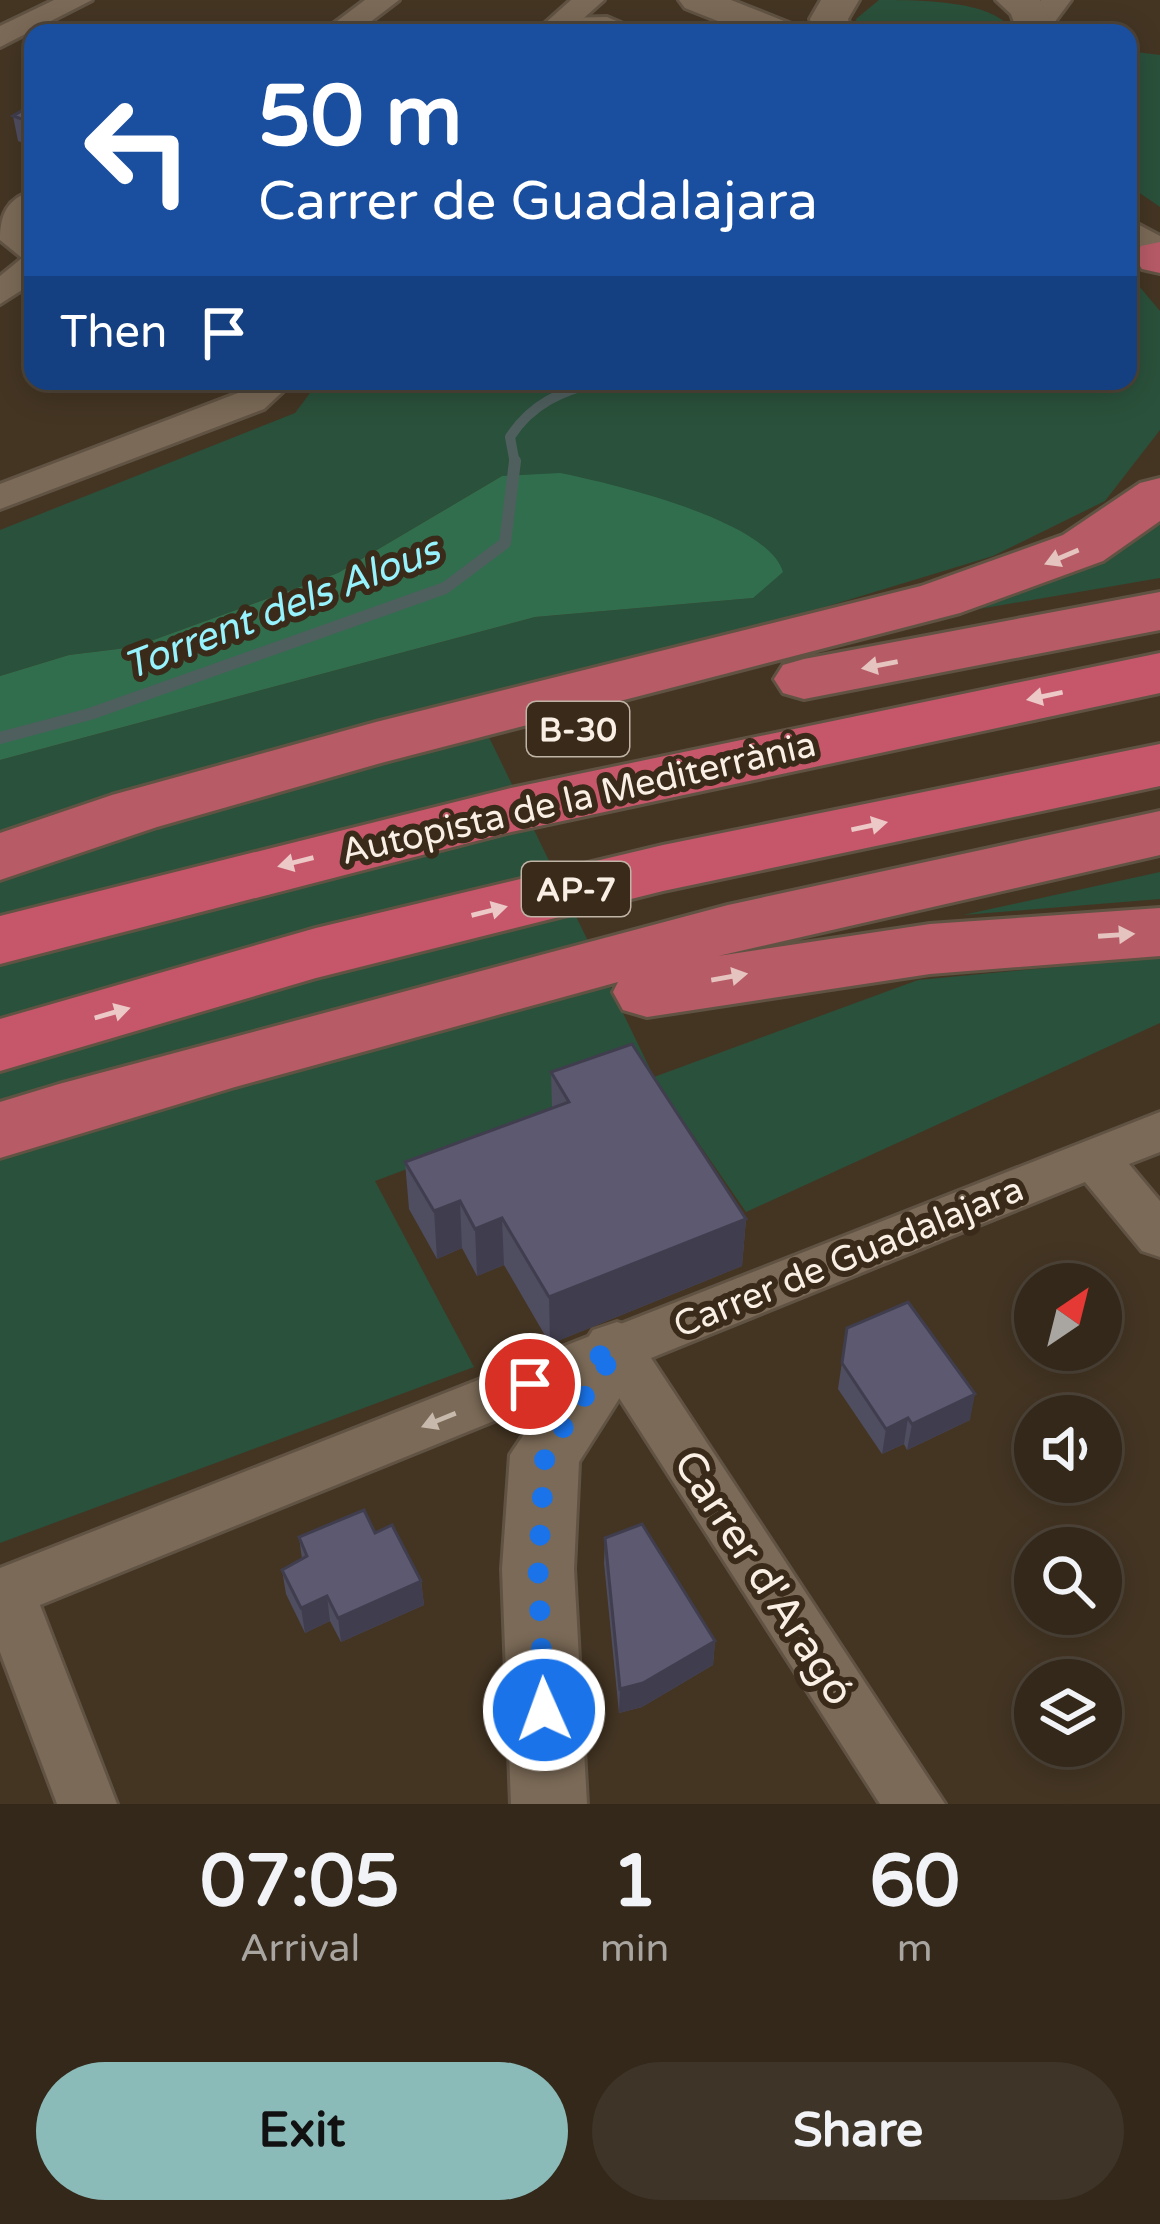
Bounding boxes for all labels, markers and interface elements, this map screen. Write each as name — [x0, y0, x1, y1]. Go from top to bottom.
text: 50 m — [258, 67, 462, 168]
icon: left — [60, 72, 216, 228]
text: Carrer de Guadalajara — [258, 169, 818, 234]
icon: arrive — [191, 300, 257, 366]
text: Then — [60, 306, 167, 360]
water label: Torrent dels Alous — [117, 526, 448, 690]
one-way arrow — [1043, 548, 1079, 567]
one-way arrow — [861, 656, 898, 675]
one-way arrow — [1026, 687, 1064, 706]
road number: B-30 — [527, 702, 629, 756]
street label: Autopista de la Mediterrània — [337, 723, 820, 874]
one-way arrow — [851, 815, 889, 834]
one-way arrow — [277, 853, 314, 872]
road number: AP-7 — [522, 862, 630, 916]
one-way arrow — [470, 901, 507, 920]
one-way arrow — [1098, 925, 1135, 944]
one-way arrow — [711, 967, 748, 986]
one-way arrow — [94, 1003, 131, 1021]
street label: Carrer de Guadalajara — [667, 1168, 1030, 1347]
north arrow — [1014, 1263, 1122, 1371]
map controls — [1014, 1263, 1122, 1767]
pin — [479, 1333, 581, 1435]
icon: arrive — [497, 1351, 563, 1417]
button: sound — [1014, 1395, 1122, 1503]
one-way arrow — [421, 1411, 457, 1430]
street label: Carrer d'Aragó — [662, 1441, 865, 1715]
button: search — [1014, 1527, 1122, 1635]
position arrow — [481, 1647, 607, 1773]
button: layers — [1014, 1659, 1122, 1767]
text: 07:05 — [200, 1839, 400, 1926]
text: 1 — [612, 1839, 657, 1926]
text: 60 — [869, 1839, 960, 1926]
text: Arrival — [240, 1925, 360, 1972]
text: min — [600, 1925, 669, 1972]
text: m — [897, 1925, 933, 1972]
button: Exit — [36, 2062, 568, 2200]
button: Share — [592, 2062, 1124, 2200]

